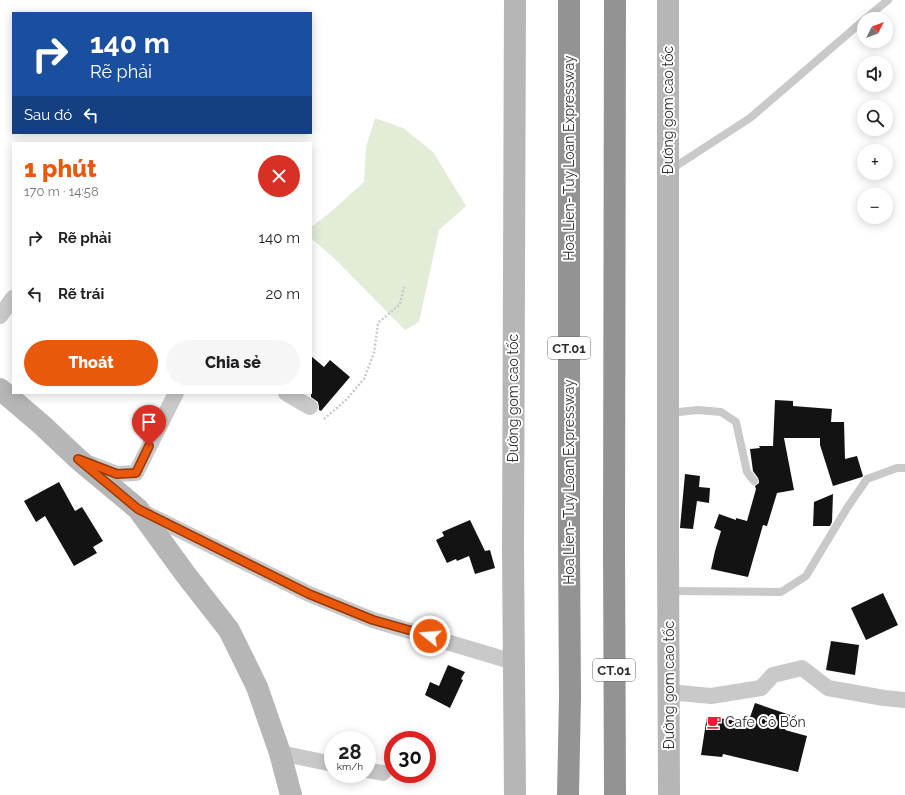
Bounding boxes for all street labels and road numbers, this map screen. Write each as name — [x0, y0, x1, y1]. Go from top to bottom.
street label: Đường gom cao tốc — [660, 45, 676, 174]
street label: Hoa Lien- Tuy Loan Expressway — [561, 55, 577, 261]
street label: Đường gom cao tốc — [505, 333, 521, 462]
road number: CT.01 — [548, 337, 590, 359]
street label: Hoa Lien- Tuy Loan Expressway — [561, 379, 577, 585]
street label: Đường gom cao tốc — [661, 620, 677, 749]
road number: CT.01 — [593, 659, 635, 681]

